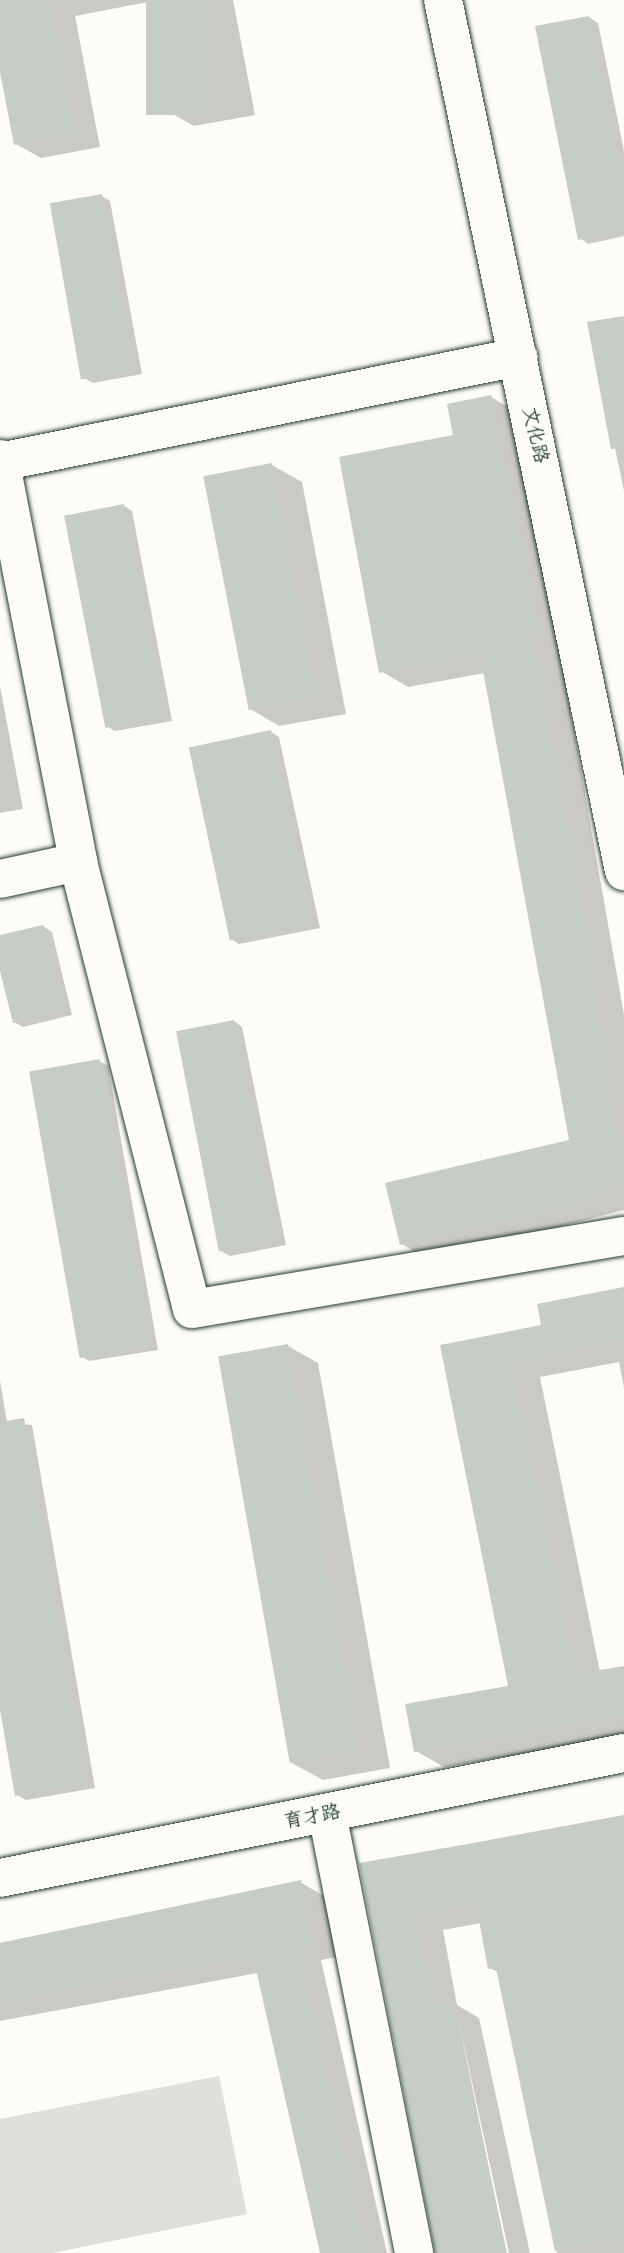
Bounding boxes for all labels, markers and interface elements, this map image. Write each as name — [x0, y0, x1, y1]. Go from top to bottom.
street label: 文化路 — [518, 405, 554, 465]
street label: 育才路 — [282, 1799, 342, 1833]

